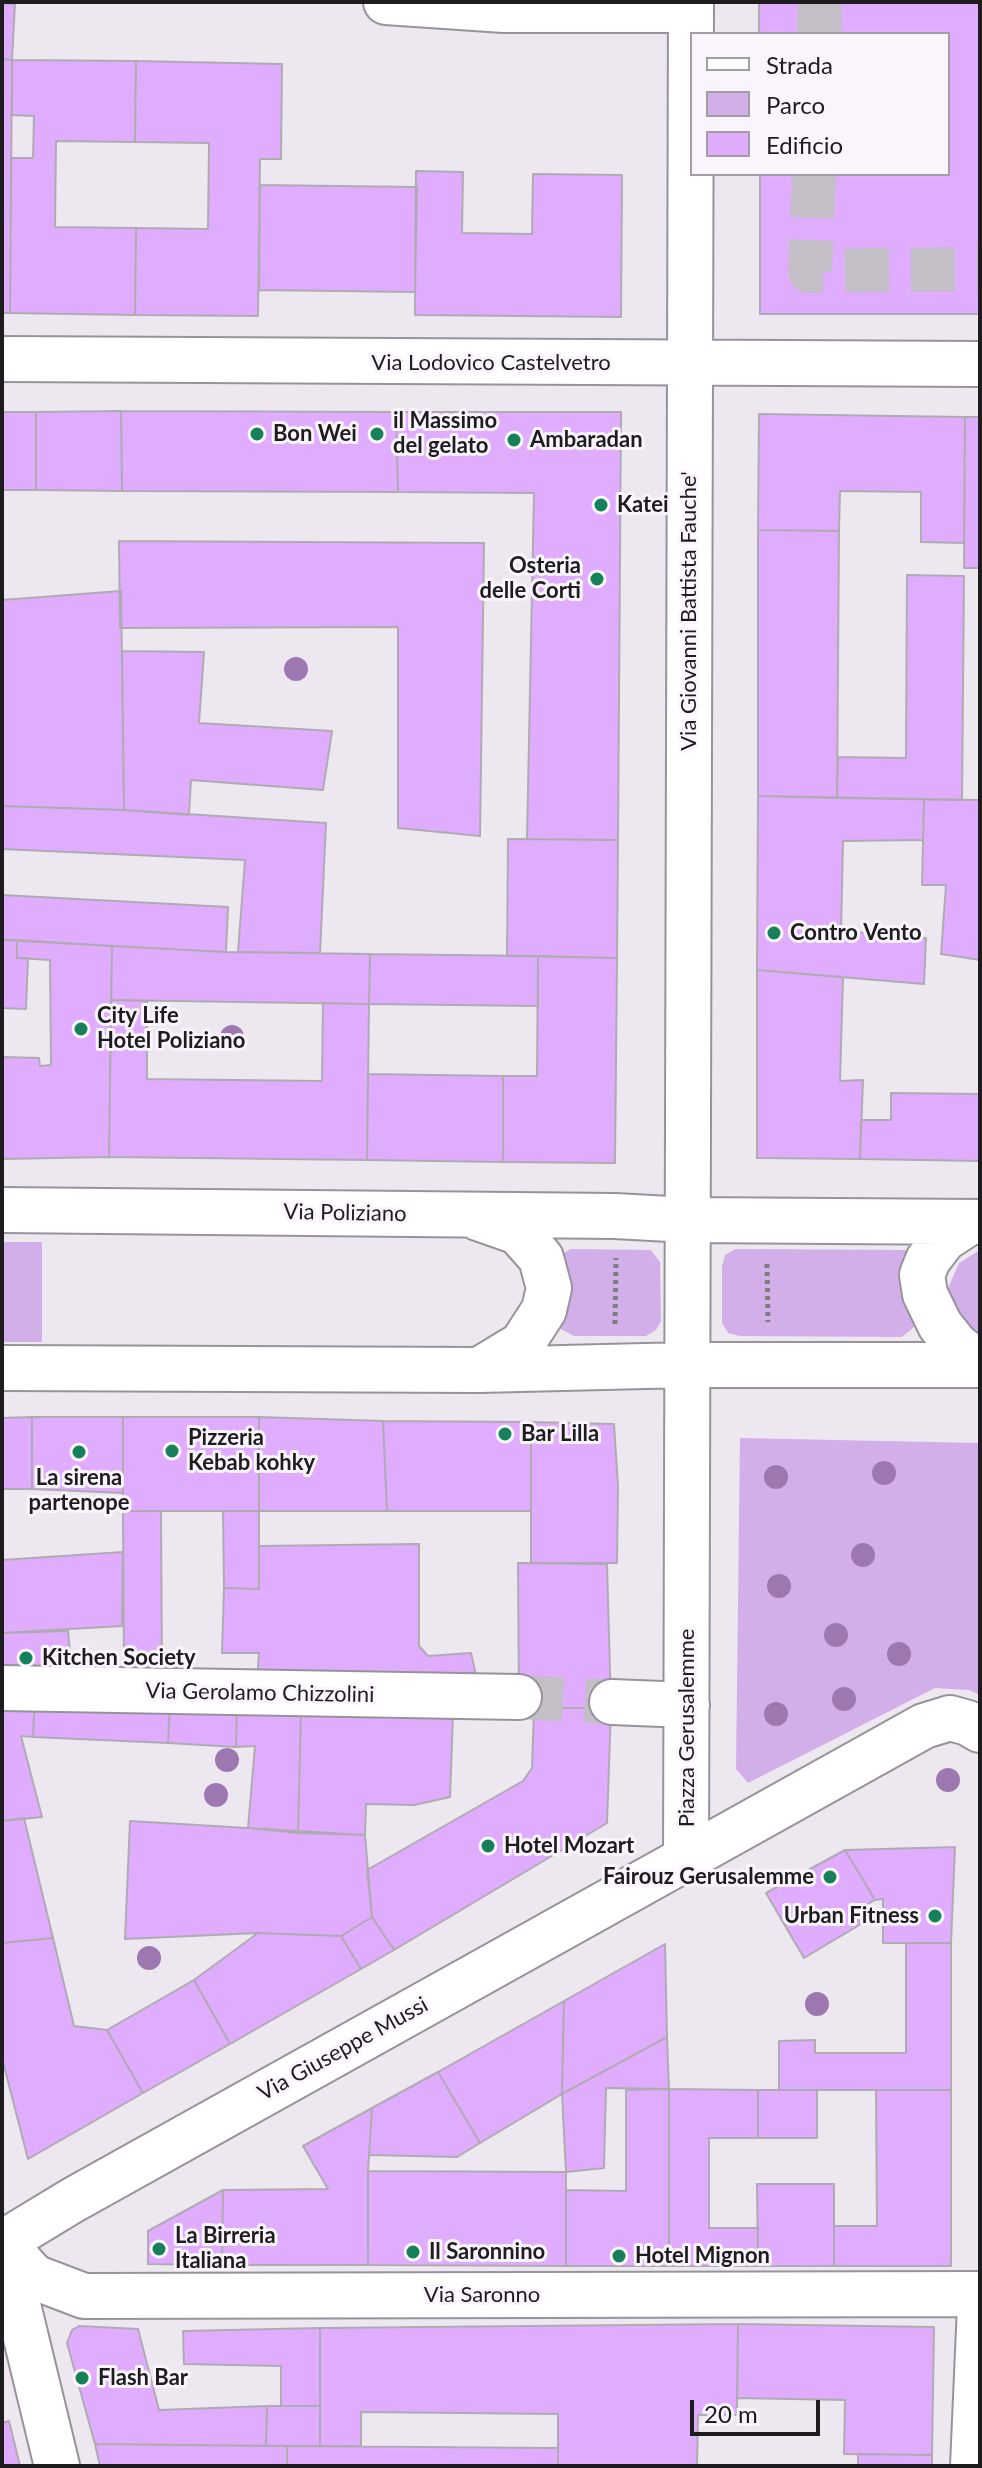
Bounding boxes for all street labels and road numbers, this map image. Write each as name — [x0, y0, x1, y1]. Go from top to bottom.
street label: Via Lodovico Castelvetro — [371, 350, 611, 376]
street label: Via Giovanni Battista Fauche' — [676, 471, 702, 751]
street label: Via Poliziano — [283, 1199, 407, 1227]
street label: Piazza Gerusalemme — [674, 1629, 700, 1827]
street label: Via Gerolamo Chizzolini — [145, 1678, 375, 1708]
street label: Via Giuseppe Mussi — [253, 1991, 433, 2107]
street label: Via Saronno — [424, 2282, 540, 2308]

